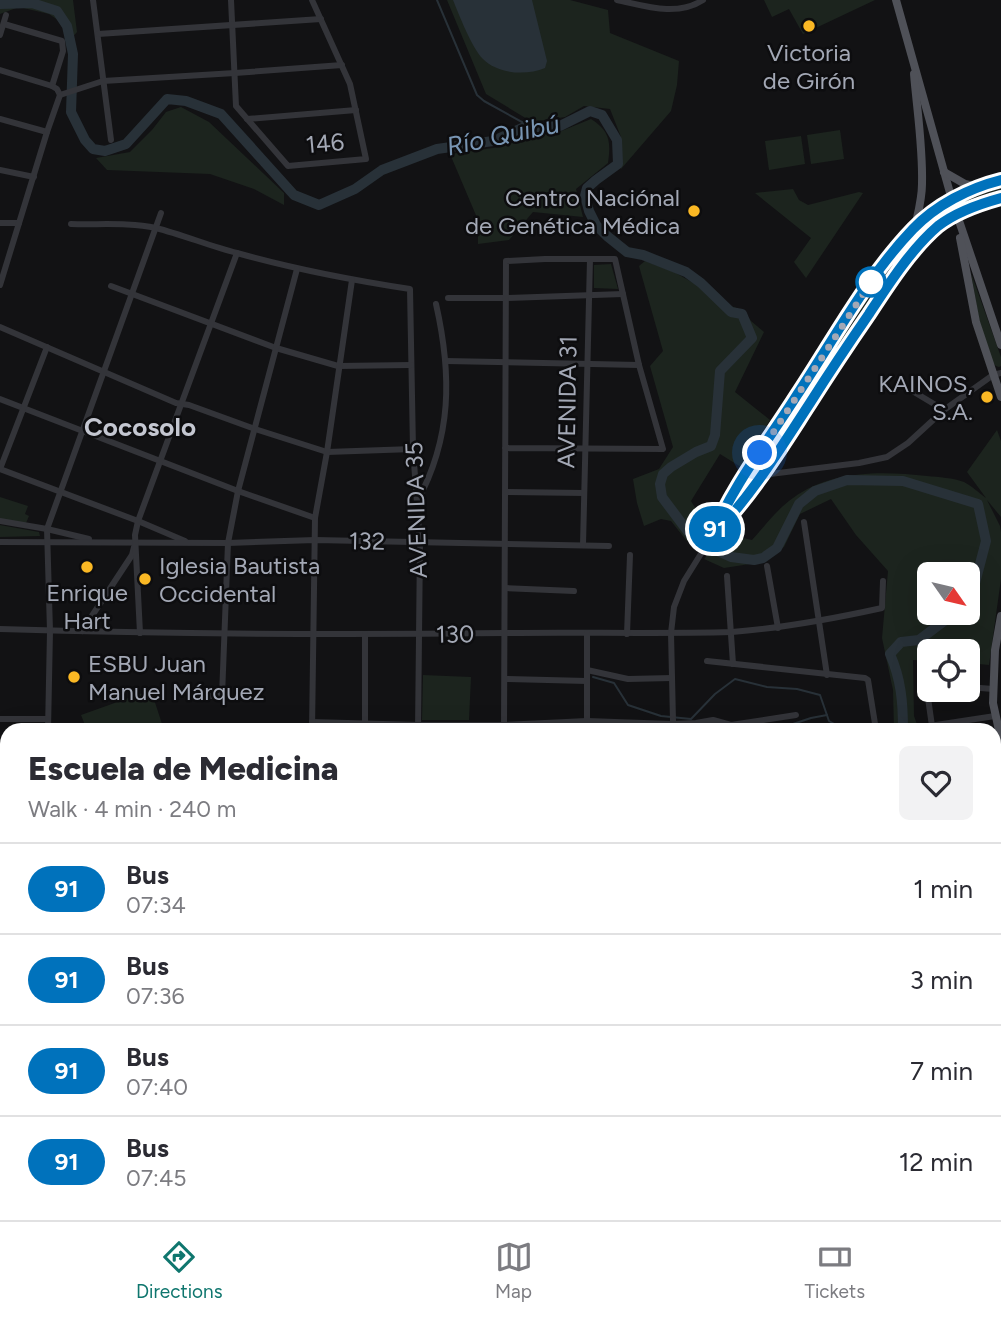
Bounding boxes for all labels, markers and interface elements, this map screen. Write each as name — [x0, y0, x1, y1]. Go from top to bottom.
marker: Victoria de Girón — [801, 18, 817, 34]
place label: Victoria de Girón — [763, 38, 855, 95]
water label: Río Quibú — [444, 107, 562, 163]
street label: 146 — [305, 127, 345, 159]
place label: Centro Naciónal de Genética Médica — [465, 183, 680, 240]
marker: Centro Naciónal de Genética Médica — [686, 203, 702, 219]
unlabelled marker — [856, 267, 886, 297]
street label: AVENIDA 31 — [551, 335, 583, 469]
place label: KAINOS, S.A. — [878, 369, 973, 426]
marker: KAINOS, S.A. — [979, 389, 995, 405]
district label: Cocosolo — [84, 411, 196, 443]
your location — [742, 435, 777, 470]
street label: AVENIDA 35 — [399, 441, 433, 579]
line badge: 91 — [684, 506, 746, 552]
text: 91 — [703, 514, 727, 543]
street label: 132 — [349, 526, 385, 556]
place label: Iglesia Bautista Occidental — [159, 551, 320, 608]
marker: Enrique Hart — [79, 559, 95, 575]
north arrow — [917, 562, 980, 625]
map controls — [917, 562, 980, 702]
marker: Iglesia Bautista Occidental — [137, 571, 153, 587]
place label: Enrique Hart — [46, 578, 128, 635]
street label: 130 — [436, 619, 474, 649]
button: locate — [917, 639, 980, 702]
place label: ESBU Juan Manuel Márquez — [88, 649, 264, 706]
marker: ESBU Juan Manuel Márquez — [66, 669, 82, 685]
button: heart — [899, 746, 973, 820]
text: Escuela de Medicina — [28, 749, 339, 788]
text: Walk · 4 min · 240 m — [28, 795, 236, 823]
text: Bus — [126, 859, 169, 891]
text: 1 min — [913, 873, 973, 905]
text: 91 — [54, 874, 79, 903]
text: 07:34 — [126, 891, 186, 919]
text: Bus — [126, 950, 169, 982]
text: 3 min — [910, 964, 973, 996]
text: 91 — [54, 965, 79, 994]
text: 07:36 — [126, 982, 184, 1010]
text: Bus — [126, 1041, 169, 1073]
text: 7 min — [910, 1055, 973, 1087]
text: 91 — [54, 1056, 79, 1085]
text: 07:40 — [126, 1073, 188, 1101]
text: Bus — [126, 1132, 169, 1164]
text: 12 min — [899, 1146, 973, 1178]
text: 91 — [54, 1147, 79, 1176]
text: 07:45 — [126, 1164, 186, 1192]
tab: Directions — [136, 1238, 223, 1303]
tab: Map — [495, 1238, 533, 1303]
tab: Tickets — [804, 1238, 865, 1303]

